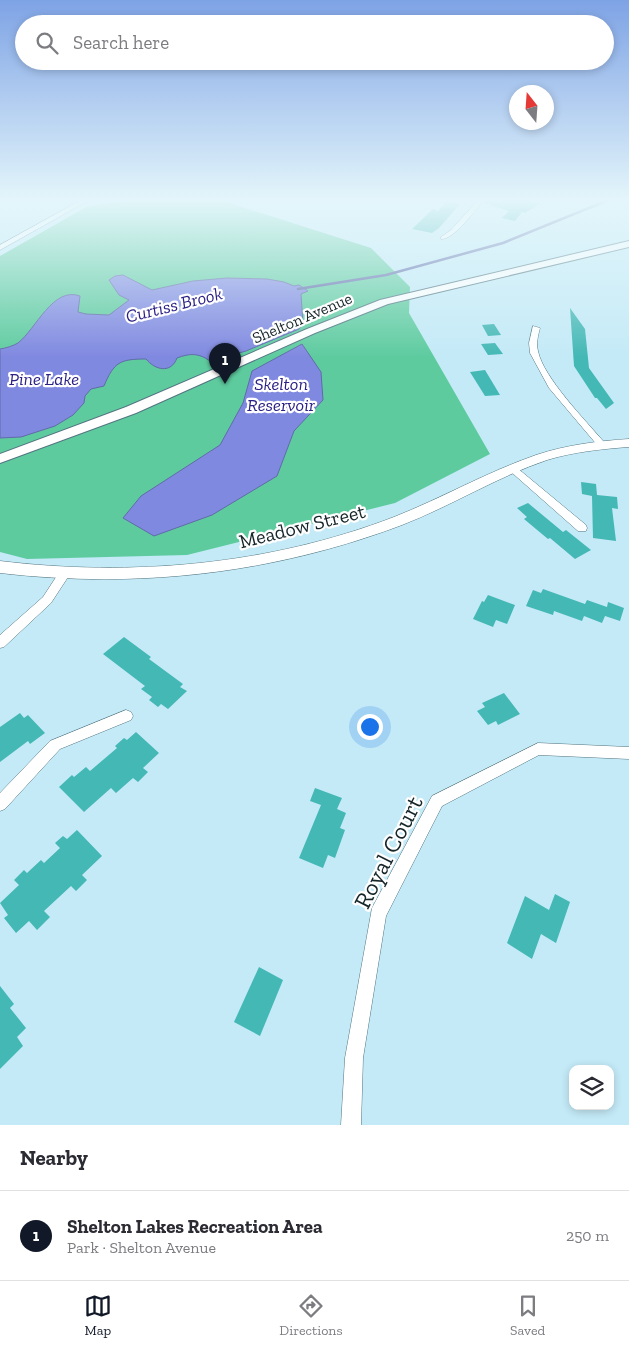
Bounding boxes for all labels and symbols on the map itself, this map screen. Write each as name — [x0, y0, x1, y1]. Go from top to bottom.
north arrow — [509, 85, 554, 130]
water label: Curtiss Brook — [124, 282, 224, 328]
street label: Shelton Avenue — [249, 288, 355, 348]
pin: 1 — [209, 343, 241, 384]
water label: Pine Lake — [9, 368, 79, 390]
water label: Skelton Reservoir — [247, 373, 316, 416]
street label: Meadow Street — [236, 499, 368, 553]
your location — [357, 714, 383, 740]
street label: Royal Court — [347, 791, 429, 913]

